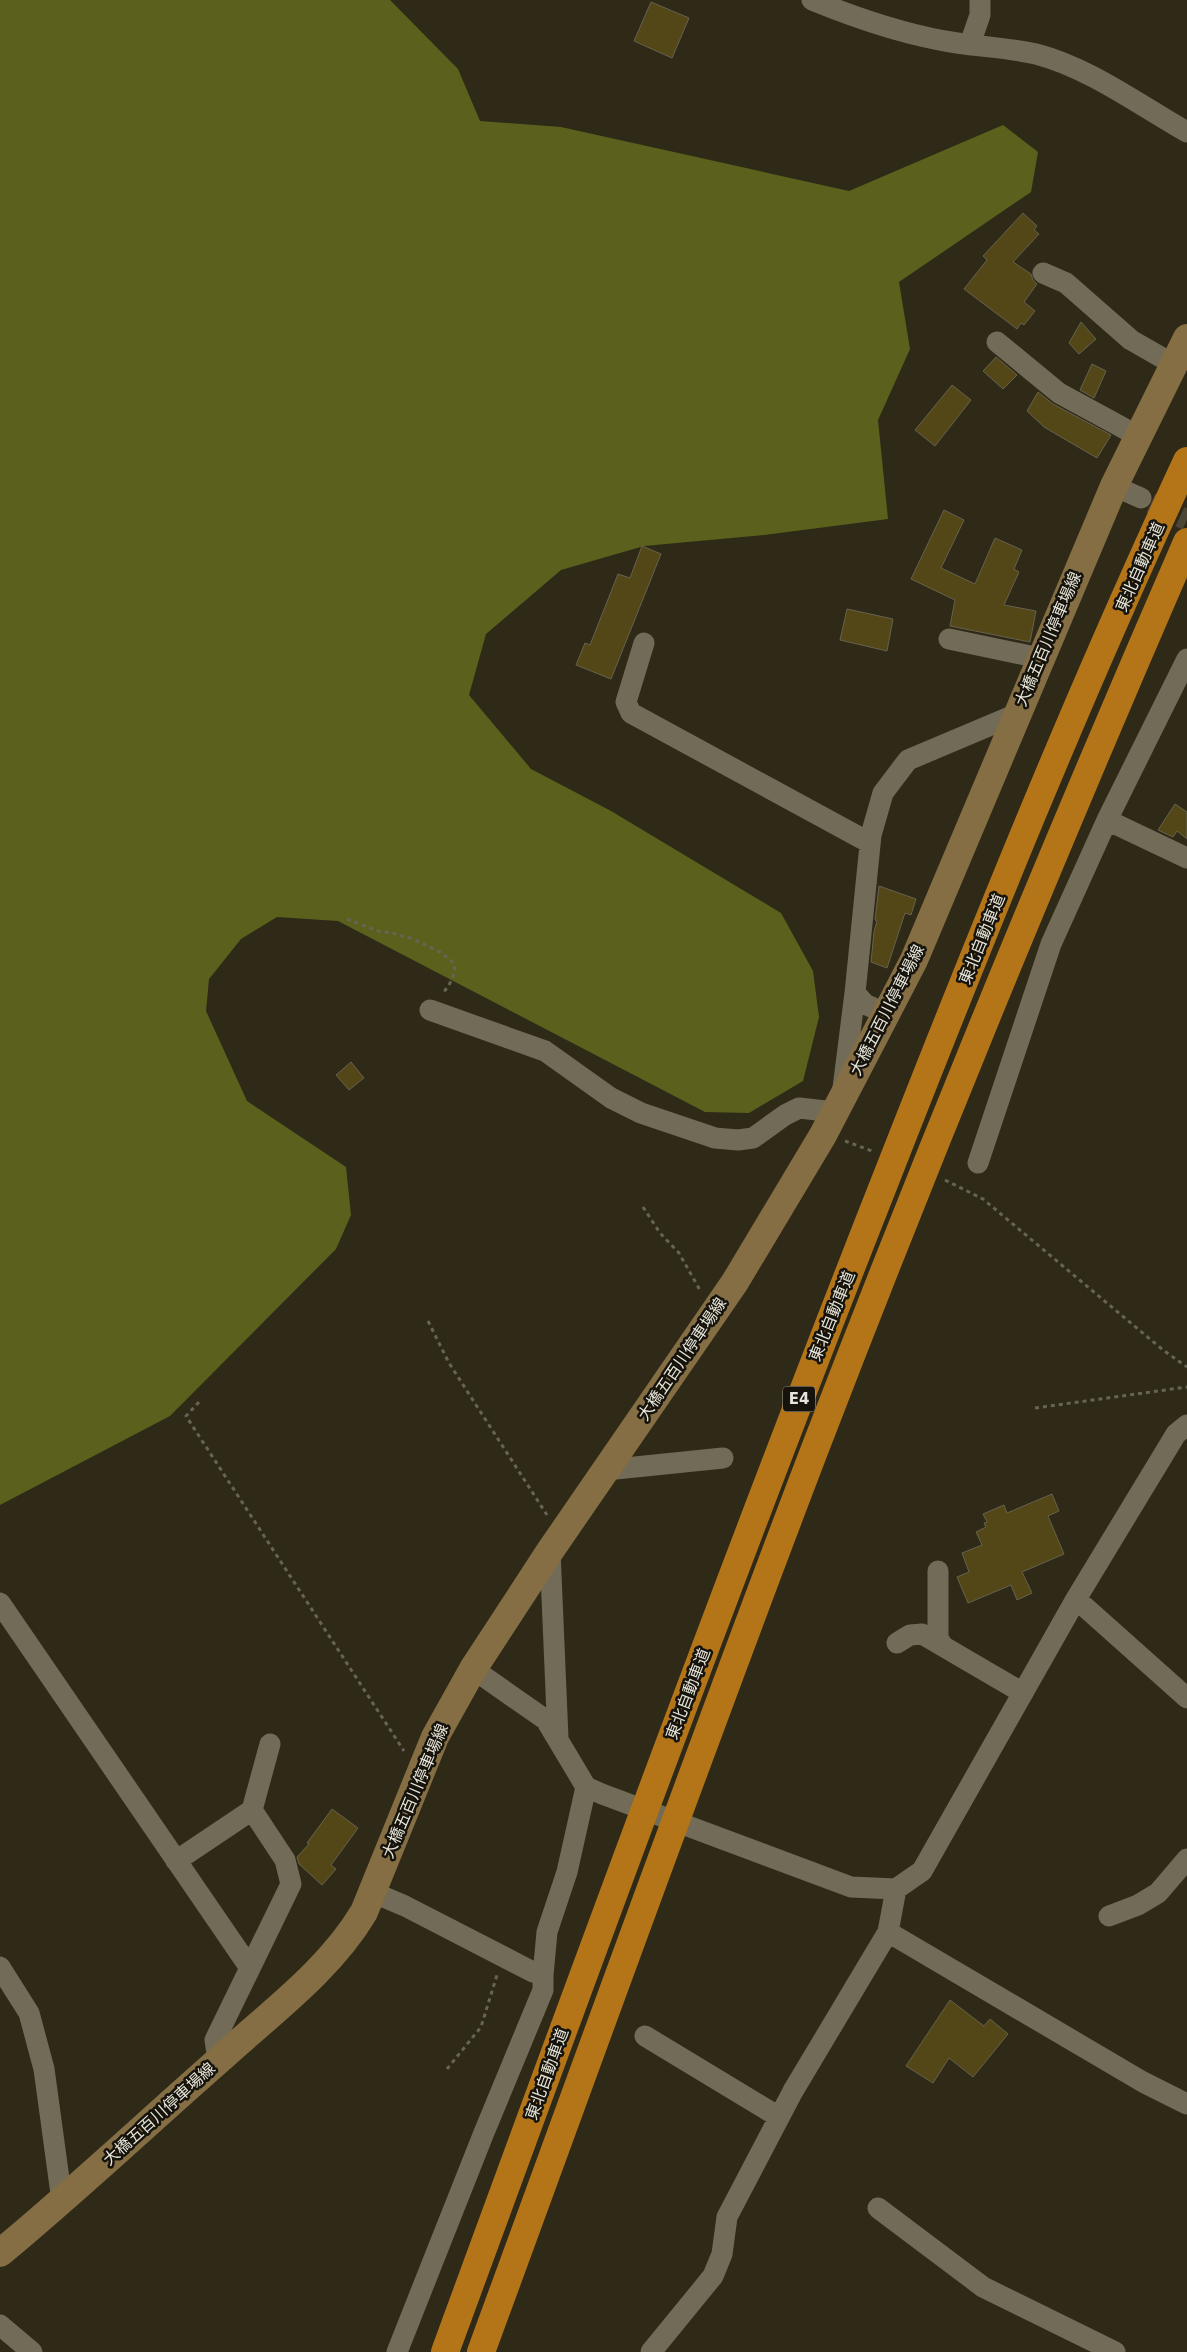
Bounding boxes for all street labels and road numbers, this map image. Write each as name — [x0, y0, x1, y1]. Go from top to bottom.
street label: 東北自動車道 — [1112, 519, 1168, 615]
street label: 大橋五百川停車場線 — [1011, 569, 1085, 709]
street label: 東北自動車道 — [955, 891, 1009, 987]
street label: 大橋五百川停車場線 — [846, 942, 928, 1078]
street label: 東北自動車道 — [805, 1268, 859, 1364]
street label: 大橋五百川停車場線 — [634, 1294, 730, 1424]
road number: E4 — [783, 1386, 815, 1412]
street label: 東北自動車道 — [662, 1646, 714, 1742]
street label: 大橋五百川停車場線 — [378, 1721, 452, 1861]
street label: 東北自動車道 — [522, 2026, 572, 2122]
street label: 大橋五百川停車場線 — [99, 2059, 219, 2169]

